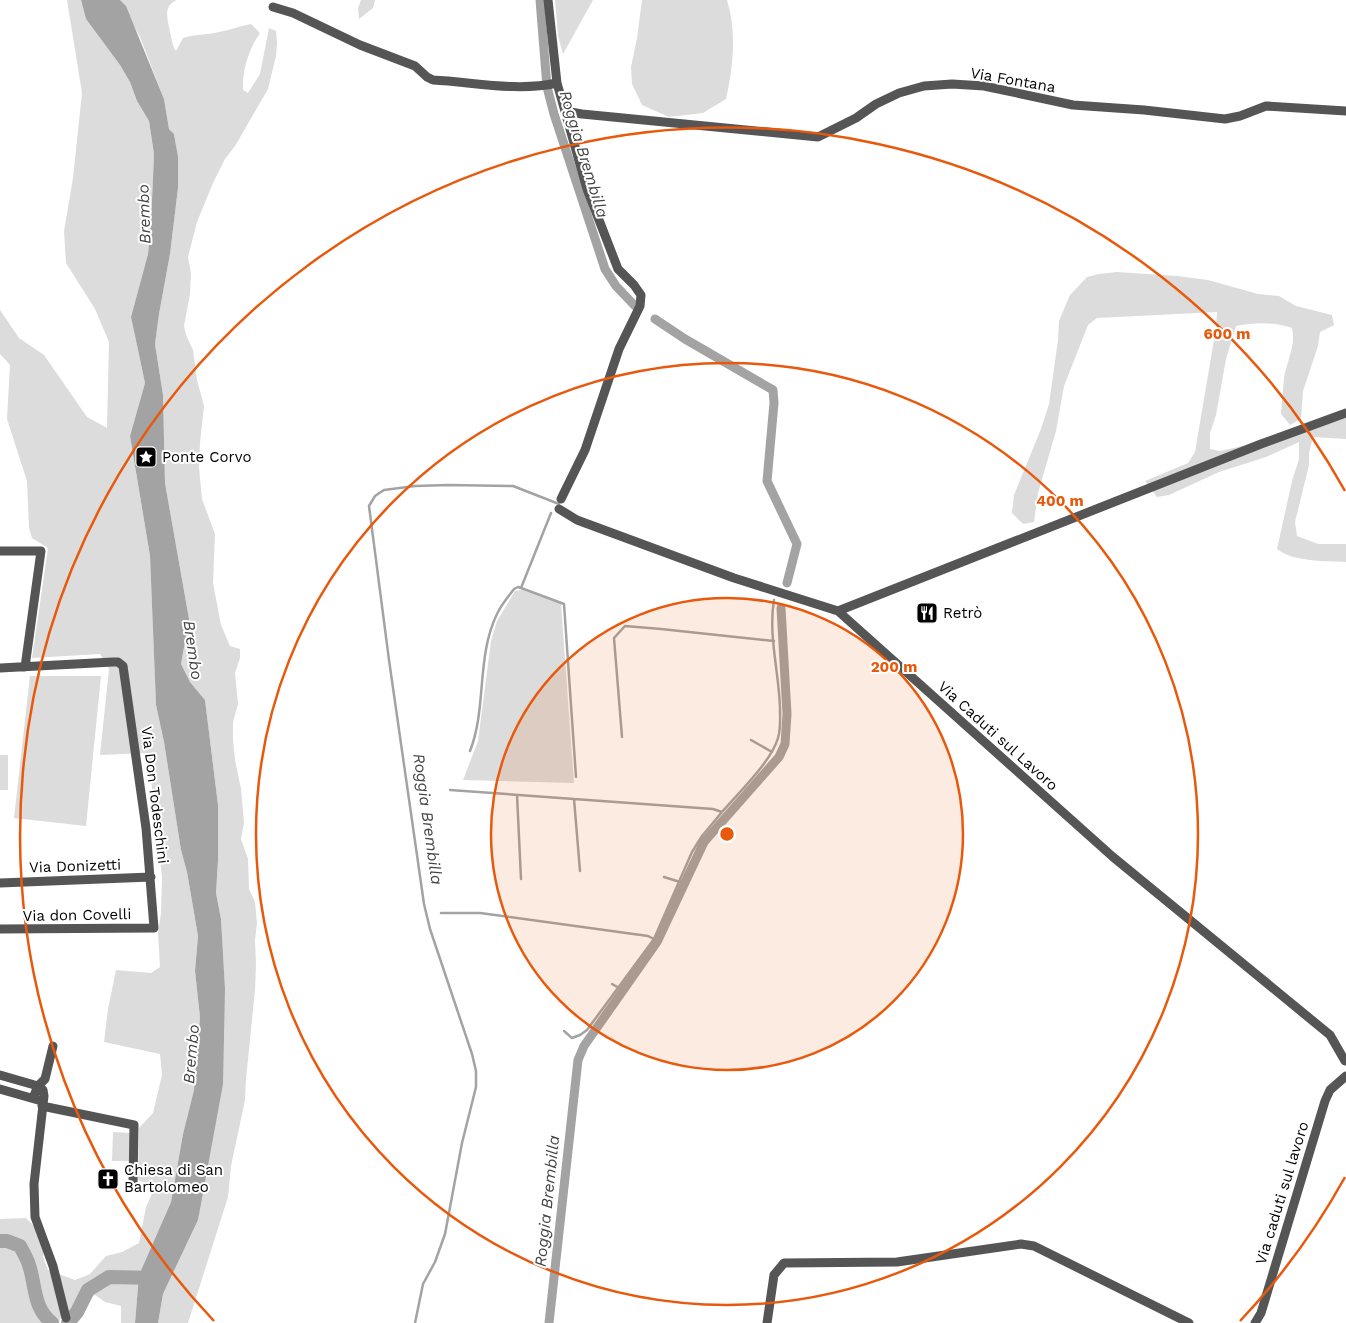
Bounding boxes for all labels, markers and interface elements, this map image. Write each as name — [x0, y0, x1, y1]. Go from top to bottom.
street label: Via Fontana — [969, 64, 1057, 96]
water label: Roggia Brembilla — [556, 88, 612, 220]
water label: Brembo — [133, 184, 155, 244]
text: 600 m — [1204, 325, 1250, 343]
place icon: Ponte Corvo — [134, 445, 158, 469]
place label: Ponte Corvo — [162, 448, 251, 466]
text: 400 m — [1036, 492, 1084, 510]
restaurant icon: Retrò — [915, 601, 939, 625]
place label: Retrò — [943, 604, 982, 622]
water label: Brembo — [179, 619, 207, 681]
text: 200 m — [871, 658, 917, 676]
street label: Via Caduti sul Lavoro — [934, 677, 1062, 795]
street label: Via Don Todeschini — [138, 725, 172, 865]
water label: Roggia Brembilla — [409, 752, 447, 886]
centre of rings — [718, 825, 736, 843]
street label: Via Donizetti — [29, 855, 121, 877]
street label: Via don Covelli — [22, 905, 132, 925]
water label: Brembo — [179, 1023, 203, 1085]
street label: Via caduti sul lavoro — [1252, 1119, 1312, 1267]
water label: Roggia Brembilla — [531, 1134, 563, 1268]
place label: Chiesa di San Bartolomeo — [124, 1161, 223, 1196]
church icon: Chiesa di San Bartolomeo — [96, 1167, 120, 1191]

